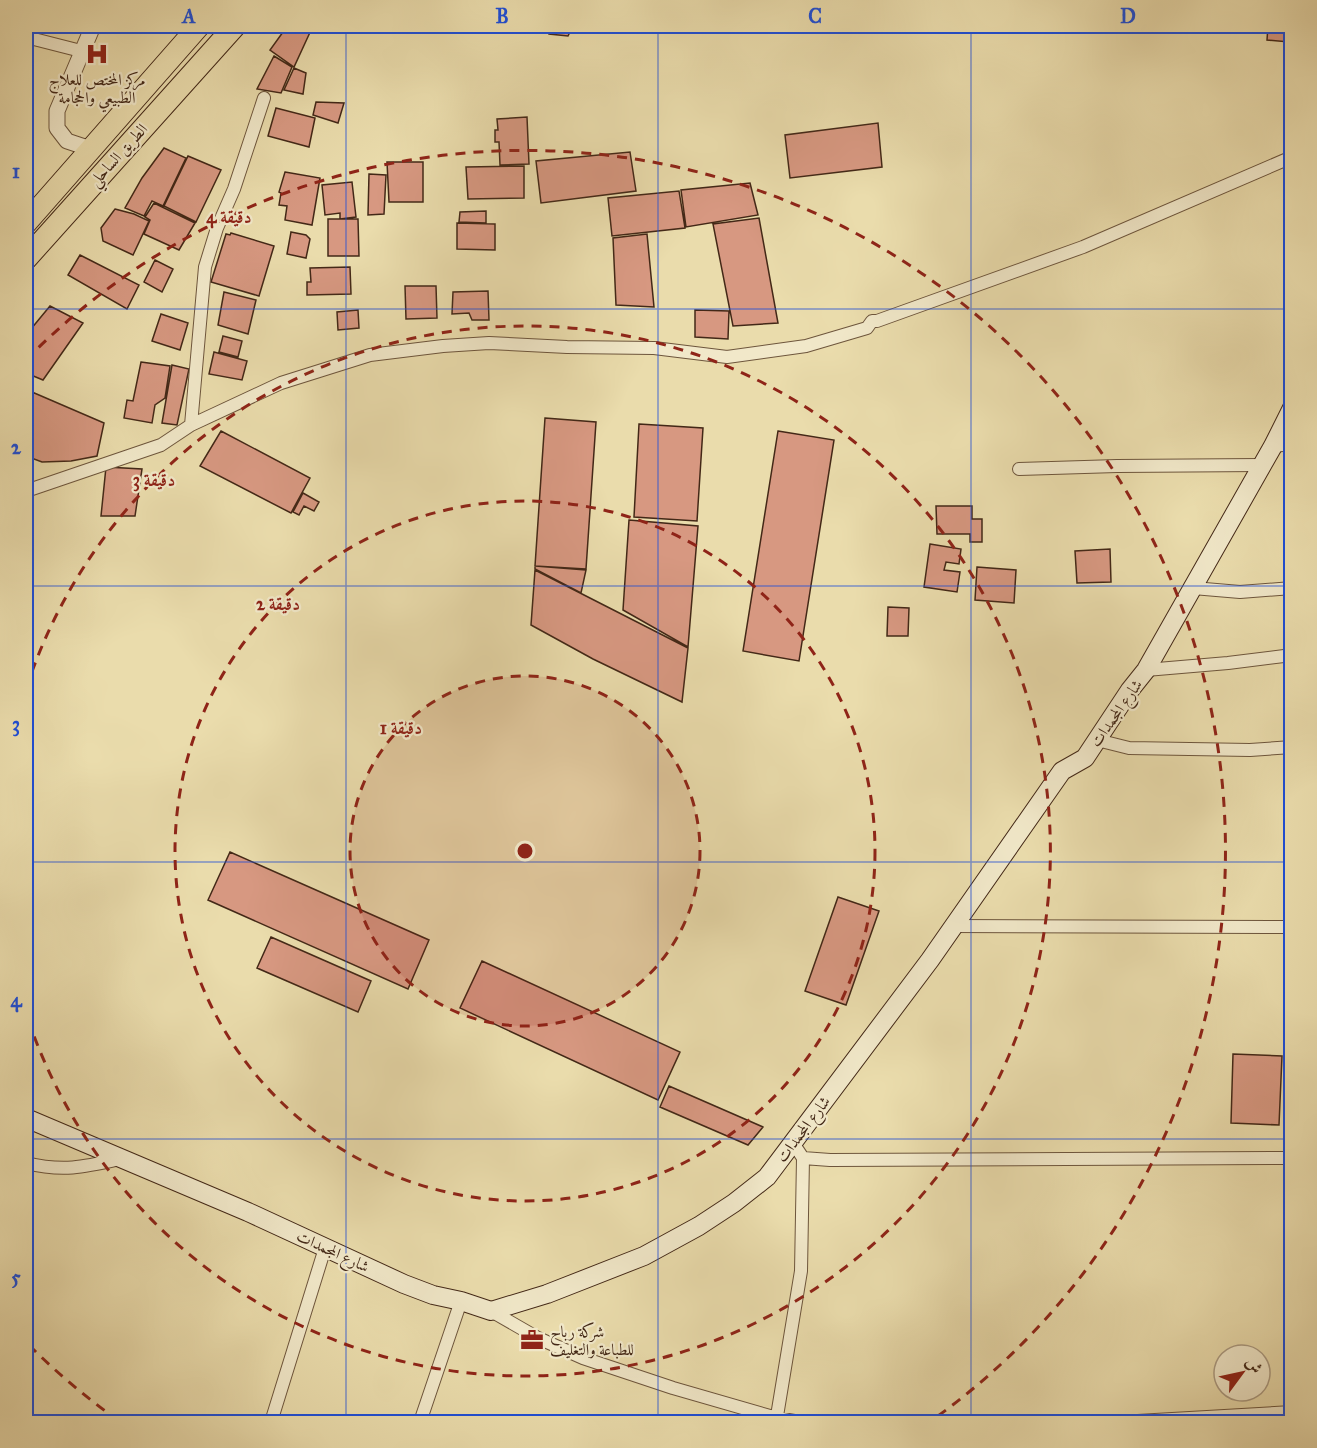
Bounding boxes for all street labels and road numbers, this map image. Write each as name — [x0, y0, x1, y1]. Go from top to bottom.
street label: الطريق الساحلي — [85, 120, 156, 194]
street label: شارع المجمدات — [1086, 676, 1149, 753]
street label: شارع المجمدات — [772, 1092, 837, 1168]
street label: شارع المجمدات — [292, 1226, 372, 1280]

